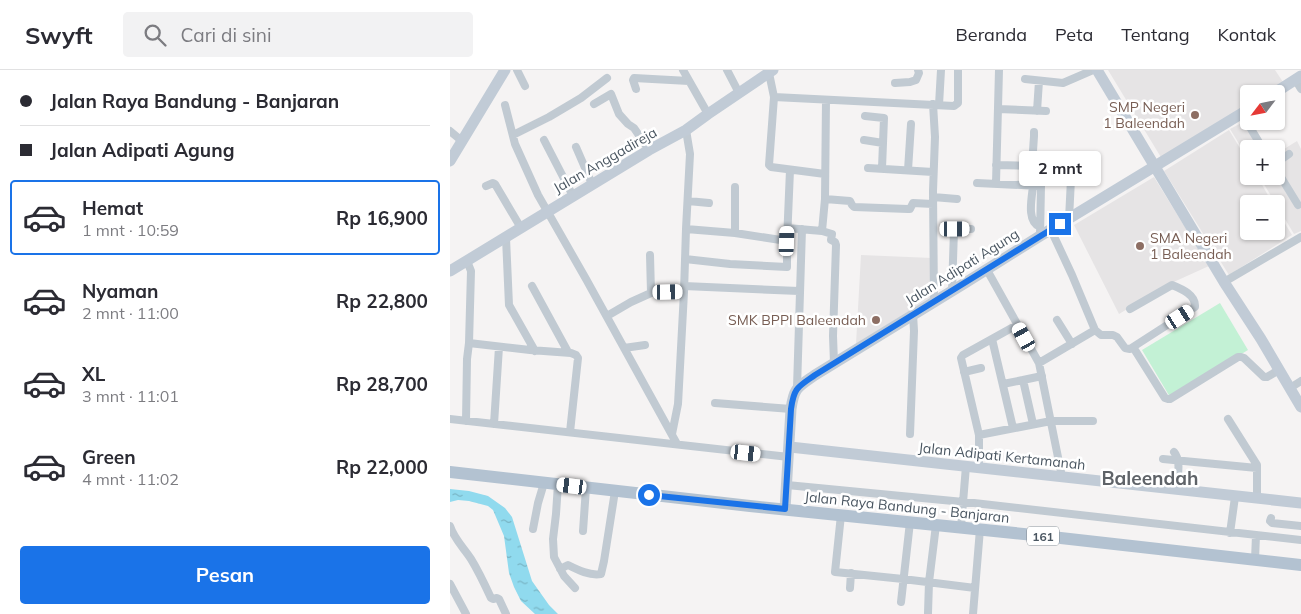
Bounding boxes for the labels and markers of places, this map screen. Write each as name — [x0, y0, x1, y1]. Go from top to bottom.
place label: SMP Negeri 1 Baleendah — [1103, 98, 1185, 132]
marker: SMP Negeri 1 Baleendah — [1189, 109, 1201, 121]
place label: SMA Negeri 1 Baleendah — [1150, 229, 1232, 263]
marker: SMA Negeri 1 Baleendah — [1134, 240, 1146, 252]
place label: SMK BPPI Baleendah — [728, 311, 866, 329]
marker: SMK BPPI Baleendah — [870, 314, 882, 326]

